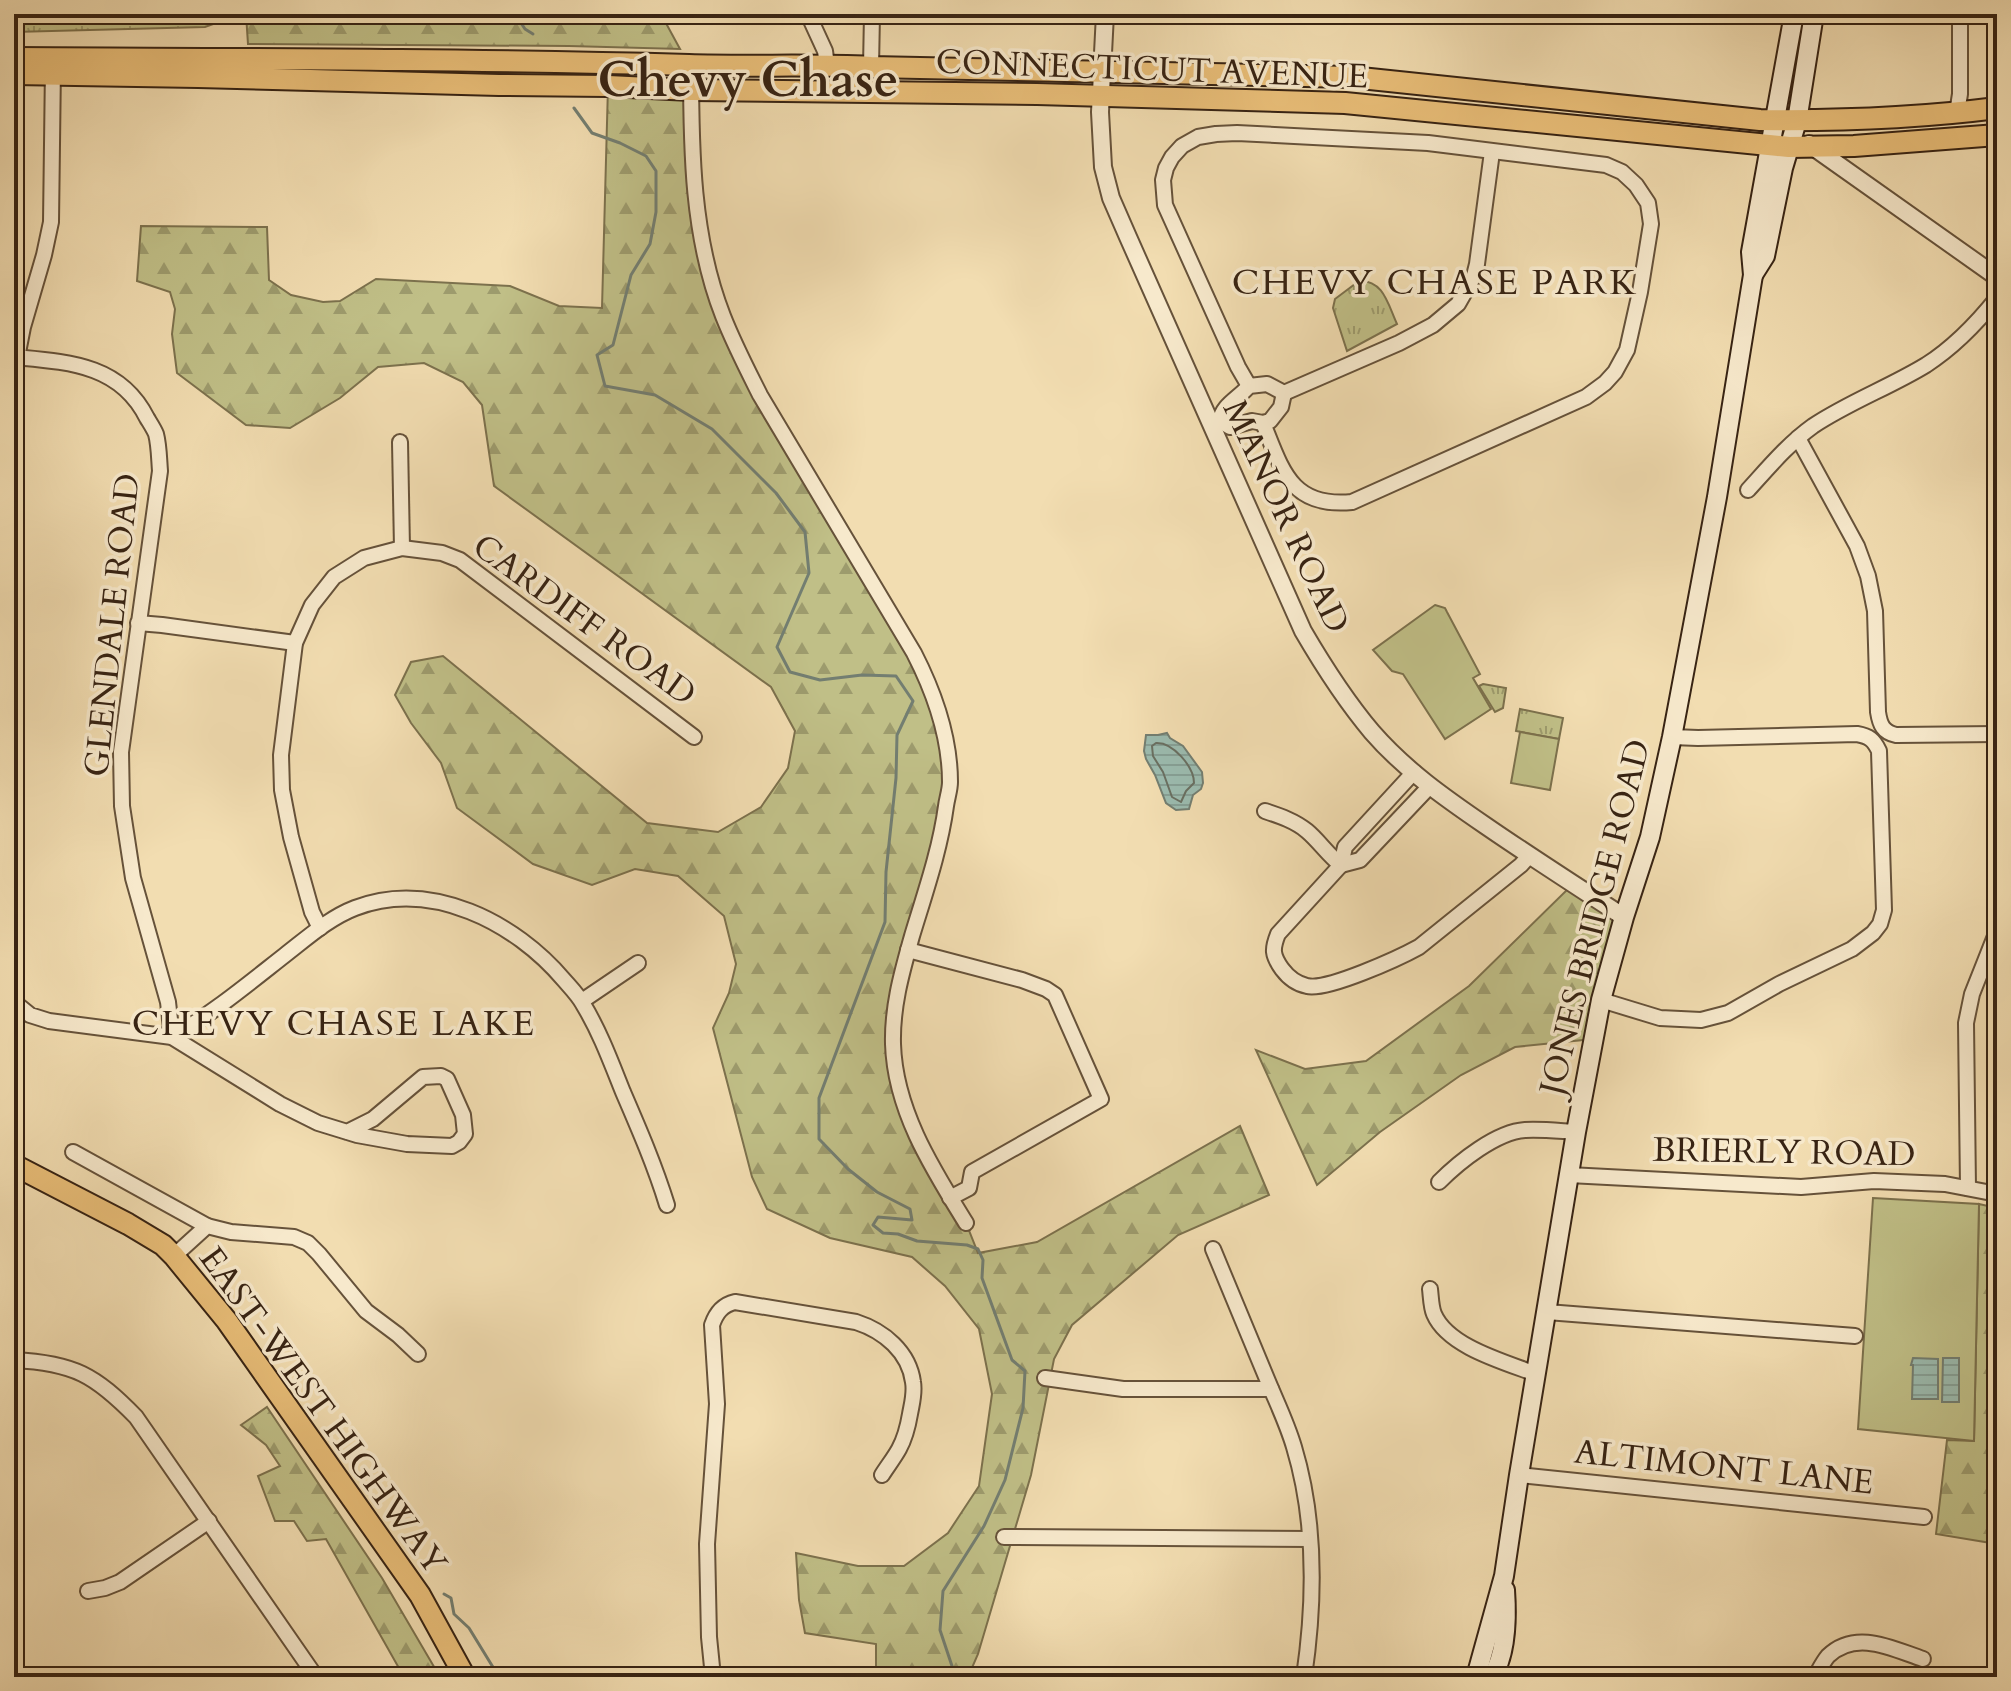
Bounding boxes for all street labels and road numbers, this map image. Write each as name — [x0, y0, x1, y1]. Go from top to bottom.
street label: CONNECTICUT AVENUE — [935, 38, 1369, 100]
street label: MANOR ROAD — [1212, 392, 1360, 640]
street label: GLENDALE ROAD — [73, 471, 151, 779]
street label: CARDIFF ROAD — [463, 523, 705, 716]
street label: JONES BRIDGE ROAD — [1527, 735, 1661, 1105]
street label: BRIERLY ROAD — [1652, 1127, 1916, 1177]
street label: EAST-WEST HIGHWAY — [189, 1238, 458, 1584]
street label: ALTIMONT LANE — [1572, 1428, 1876, 1506]

